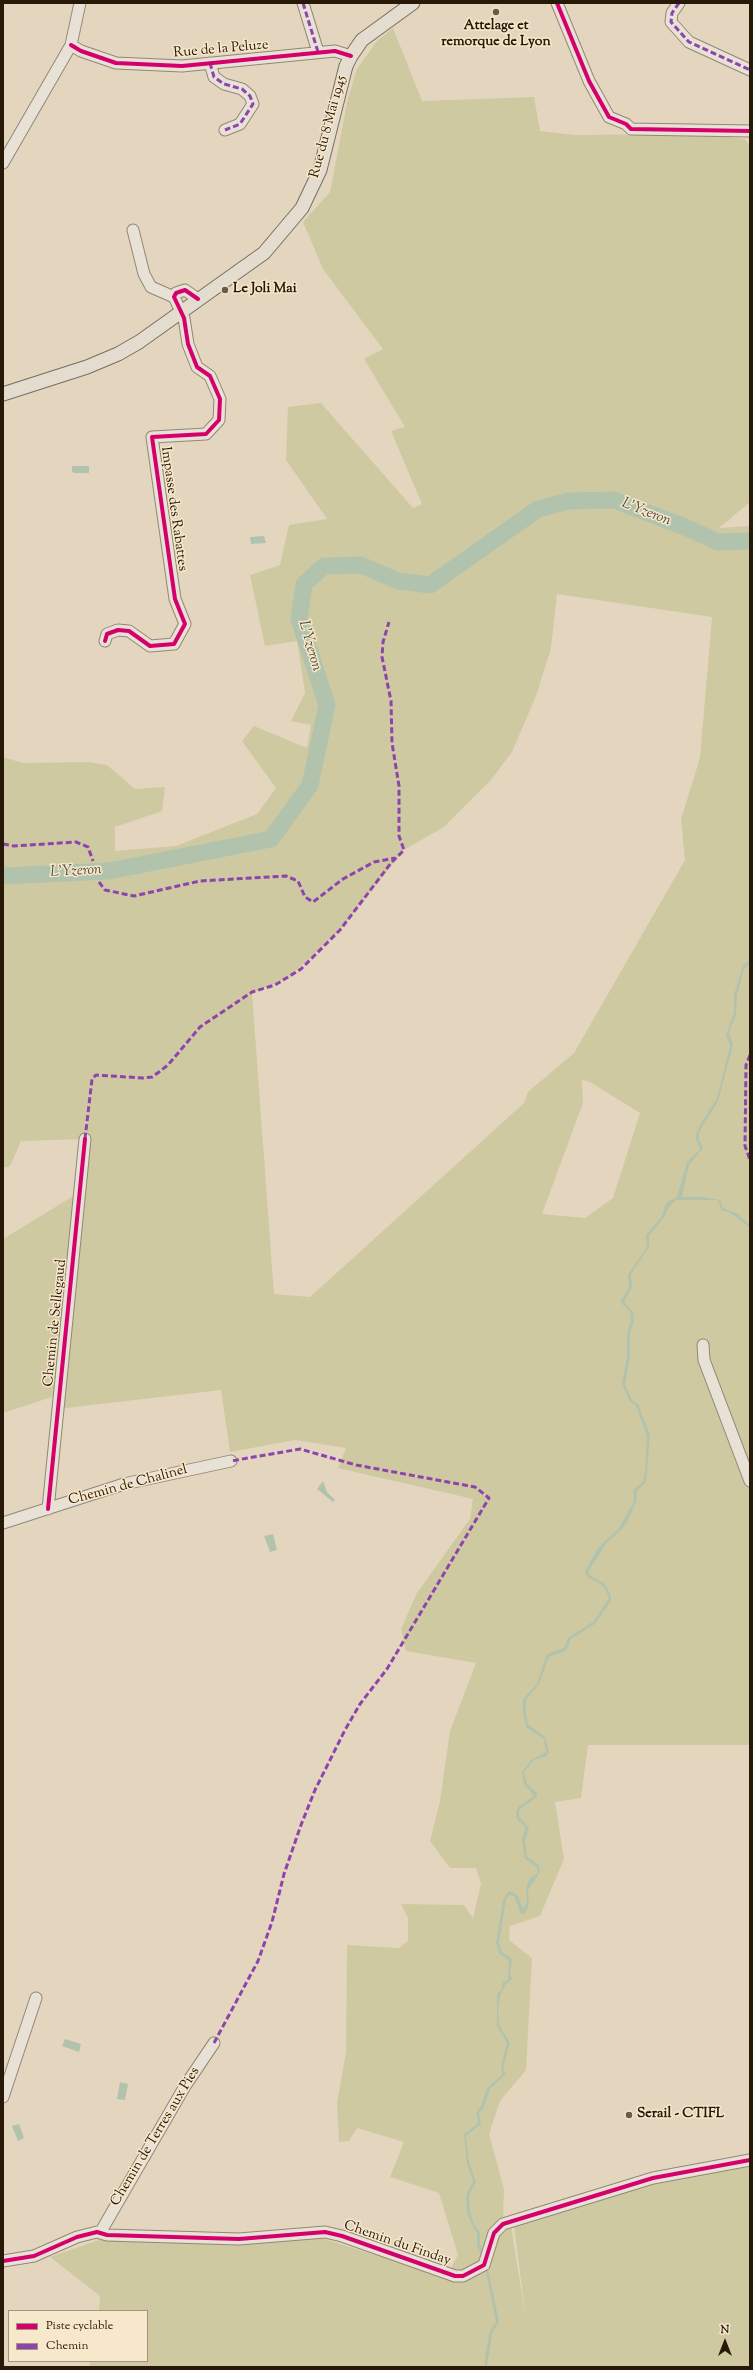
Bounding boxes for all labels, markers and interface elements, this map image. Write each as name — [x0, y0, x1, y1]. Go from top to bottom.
marker: Attelage et remorque de Lyon — [491, 7, 501, 17]
place label: Attelage et remorque de Lyon — [441, 19, 551, 52]
street label: Rue de la Peluze — [173, 37, 269, 63]
street label: Rue du 8 Mai 1945 — [307, 74, 351, 180]
place label: Le Joli Mai — [233, 282, 297, 298]
marker: Le Joli Mai — [220, 285, 230, 295]
street label: Impasse des Rabattes — [156, 446, 190, 572]
water label: L'Yzeron — [619, 495, 673, 531]
water label: L'Yzeron — [293, 619, 325, 673]
water label: L'Yzeron — [50, 862, 102, 882]
street label: Chemin de Sellegaud — [41, 1258, 71, 1388]
street label: Chemin de Chalinel — [67, 1462, 189, 1510]
street label: Chemin de Terres aux Pies — [108, 2064, 204, 2210]
place label: Serail - CTIFL — [637, 2107, 724, 2123]
marker: Serail - CTIFL — [624, 2110, 634, 2120]
street label: Chemin du Finday — [341, 2218, 453, 2270]
legend — [8, 2310, 148, 2362]
text: Piste cyclable — [46, 2317, 113, 2335]
north arrow — [705, 2322, 745, 2362]
text: N — [721, 2322, 729, 2338]
text: Chemin — [46, 2337, 89, 2355]

